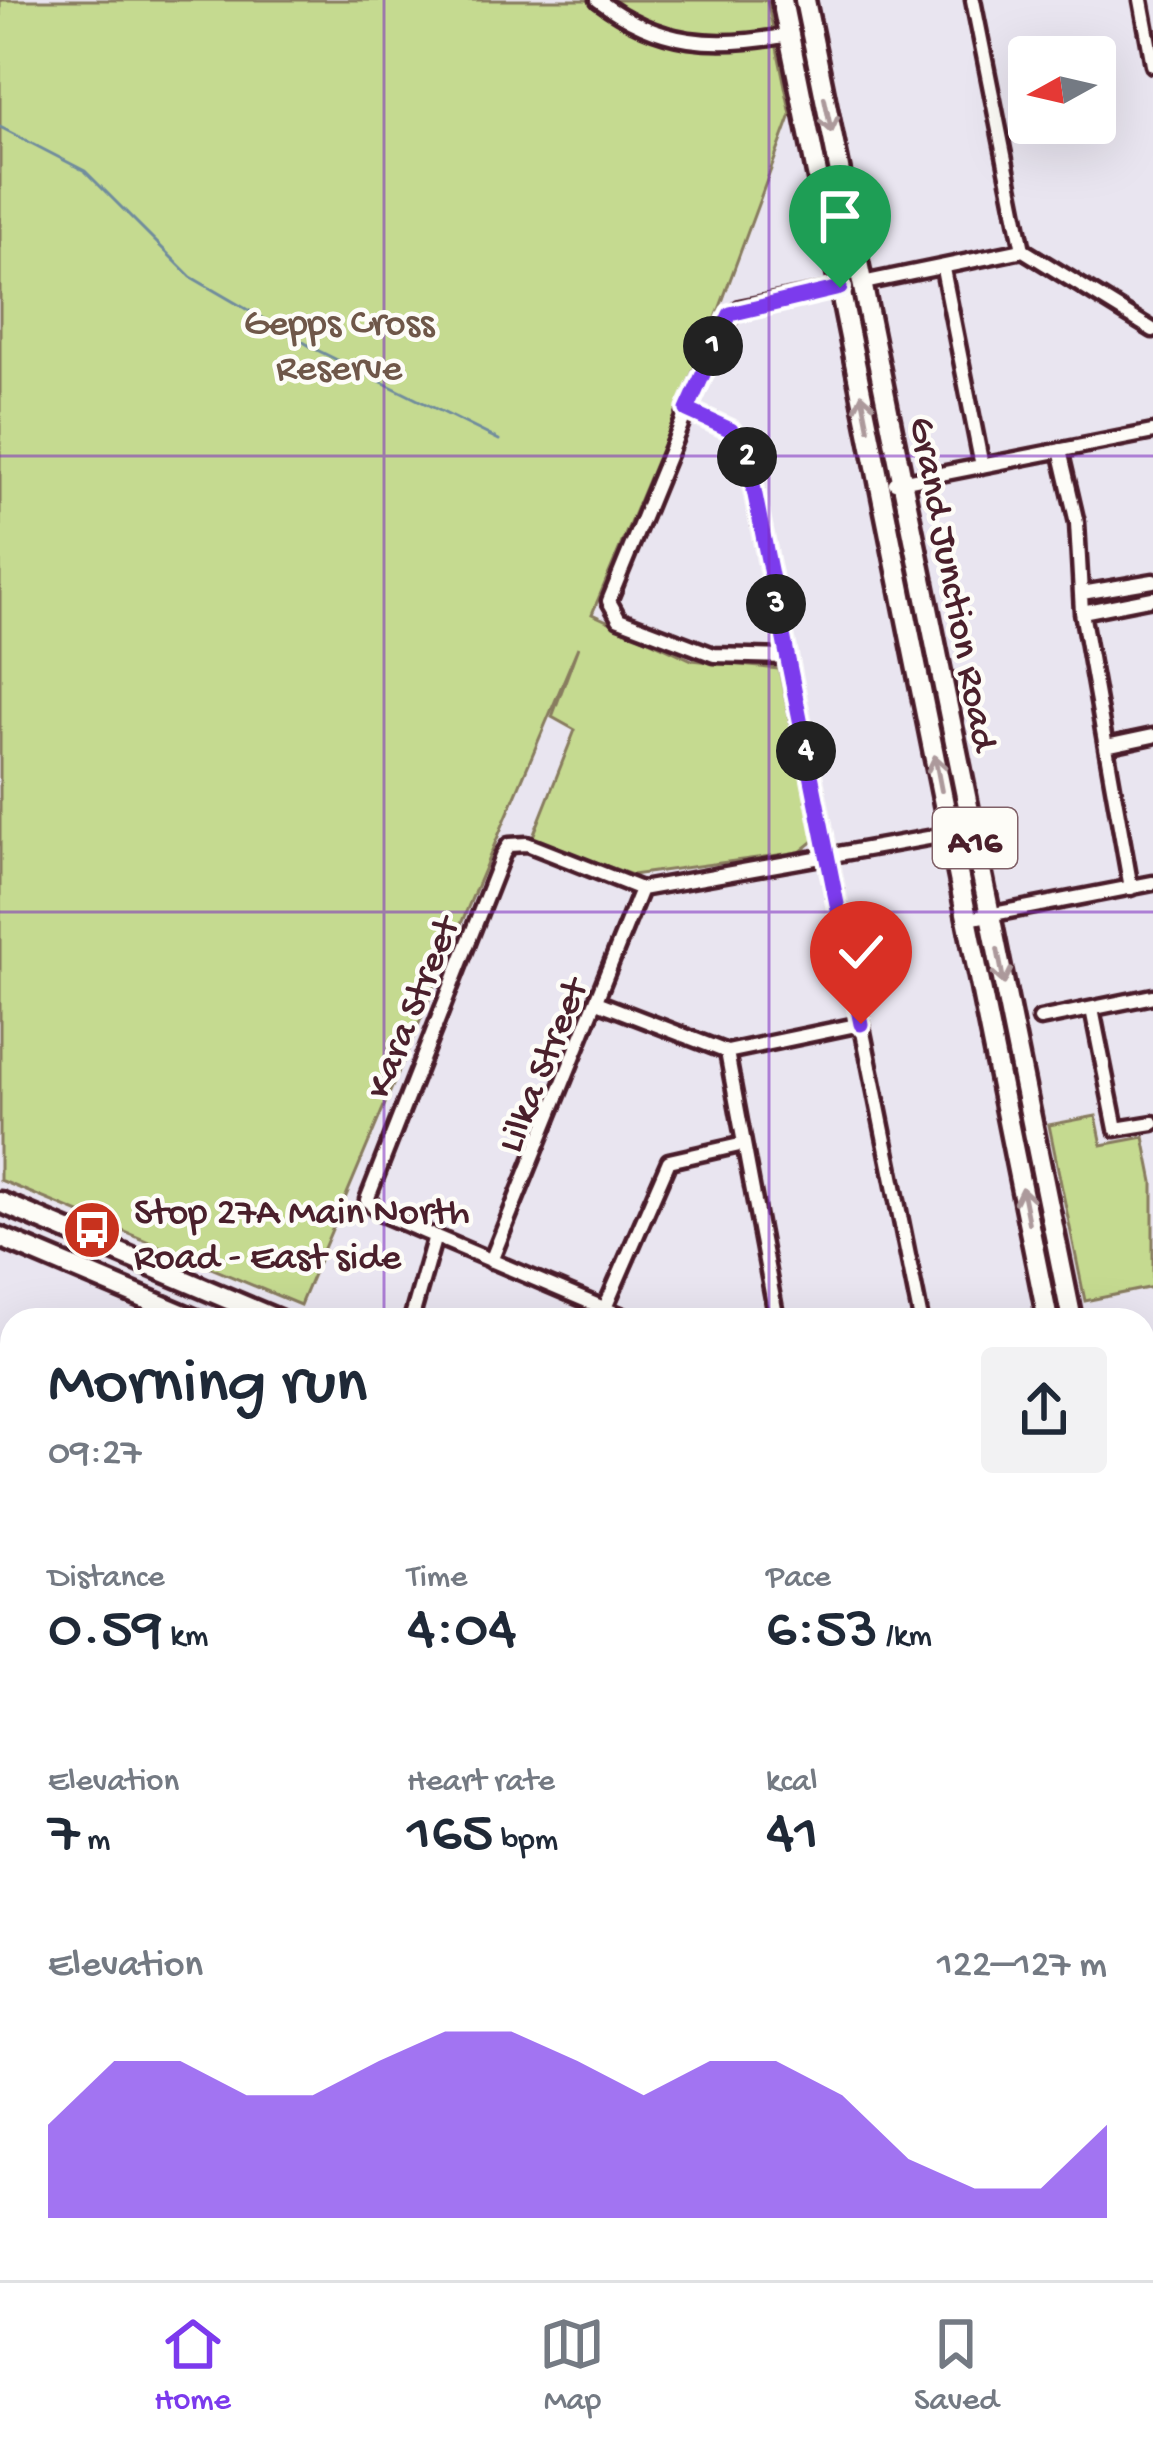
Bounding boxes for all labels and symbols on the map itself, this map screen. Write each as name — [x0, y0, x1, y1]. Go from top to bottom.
north arrow — [1008, 36, 1116, 144]
one-way arrow — [818, 95, 841, 133]
pin — [789, 165, 891, 288]
park label: Gepps Cross Reserve — [244, 303, 436, 394]
pin: 1 — [683, 316, 743, 376]
one-way arrow — [852, 392, 875, 431]
street label: Grand Junction Road — [895, 414, 1006, 758]
pin: 2 — [717, 427, 777, 487]
pin: 3 — [746, 574, 806, 634]
pin: 4 — [776, 721, 836, 781]
one-way arrow — [926, 754, 948, 793]
road number: A16 — [933, 808, 1017, 868]
pin — [810, 901, 912, 1024]
street label: Kara Street — [358, 908, 474, 1106]
one-way arrow — [991, 946, 1013, 985]
street label: Lilka Street — [490, 970, 602, 1160]
one-way arrow — [1013, 1187, 1035, 1226]
place label: Stop 27A Main North Road - East side — [134, 1192, 470, 1283]
bus stop icon: Stop 27A Main North Road - East side — [61, 1199, 123, 1261]

